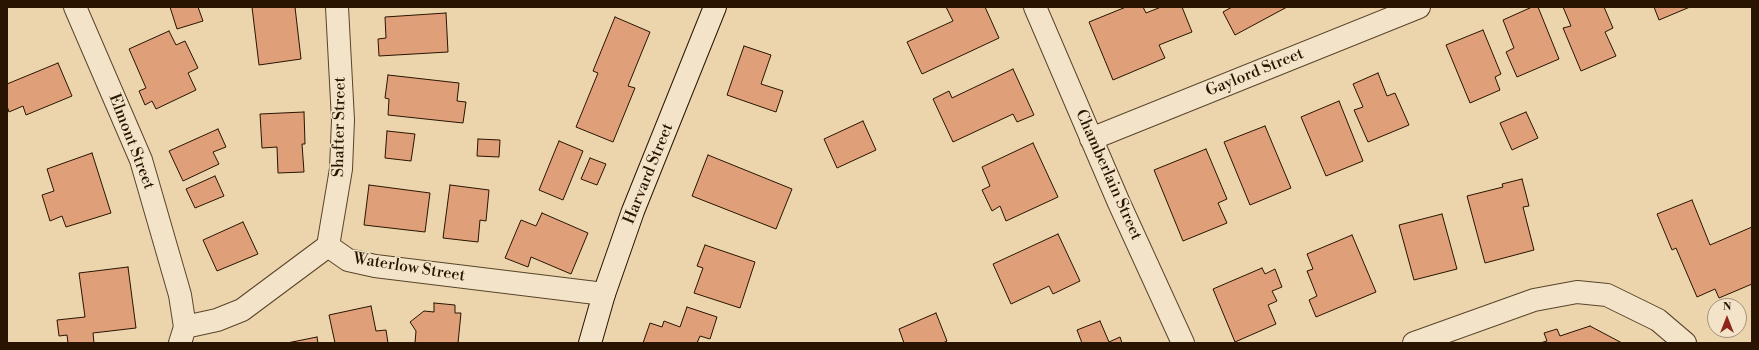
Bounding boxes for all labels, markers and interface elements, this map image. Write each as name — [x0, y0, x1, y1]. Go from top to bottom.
street label: Gaylord Street — [1203, 45, 1307, 101]
street label: Shafter Street — [330, 77, 350, 177]
street label: Elmont Street — [104, 92, 158, 192]
street label: Chamberlain Street — [1071, 107, 1145, 243]
street label: Harvard Street — [620, 121, 678, 227]
street label: Waterlow Street — [352, 250, 466, 286]
north arrow — [1707, 298, 1747, 338]
text: N — [1723, 300, 1731, 314]

